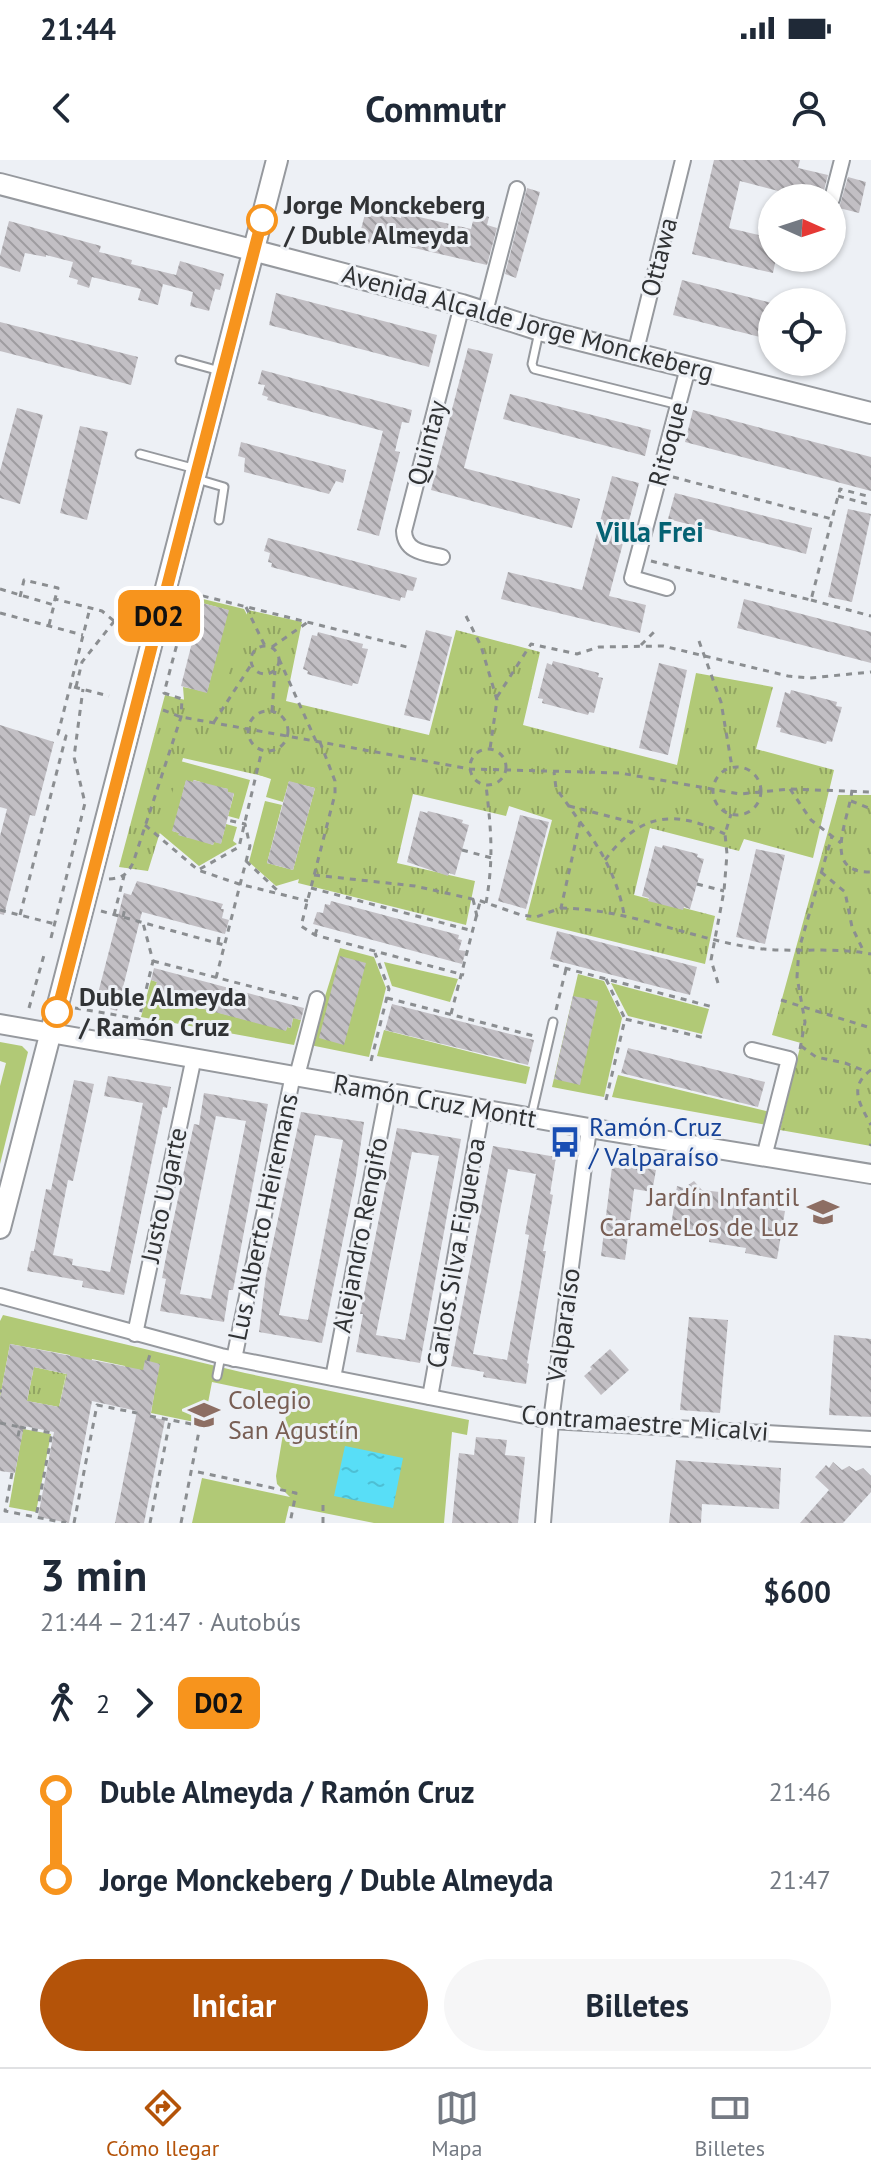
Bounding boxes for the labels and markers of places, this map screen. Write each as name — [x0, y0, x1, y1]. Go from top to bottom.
place label: Jorge Monckeberg / Duble Almeyda — [283, 188, 486, 251]
marker: Jorge Monckeberg / Duble Almeyda — [247, 205, 277, 235]
place label: Duble Almeyda / Ramón Cruz — [78, 980, 247, 1043]
marker: Duble Almeyda / Ramón Cruz — [42, 997, 72, 1027]
place label: Ramón Cruz / Valparaíso — [588, 1110, 722, 1173]
bus stop icon: Ramón Cruz / Valparaíso — [548, 1125, 582, 1159]
place label: Jardín Infantil CarameLos de Luz — [599, 1180, 799, 1243]
school or university icon: Jardín Infantil CarameLos de Luz — [806, 1195, 840, 1229]
place label: Colegio San Agustín — [228, 1383, 359, 1446]
school or university icon: Colegio San Agustín — [187, 1398, 221, 1432]

